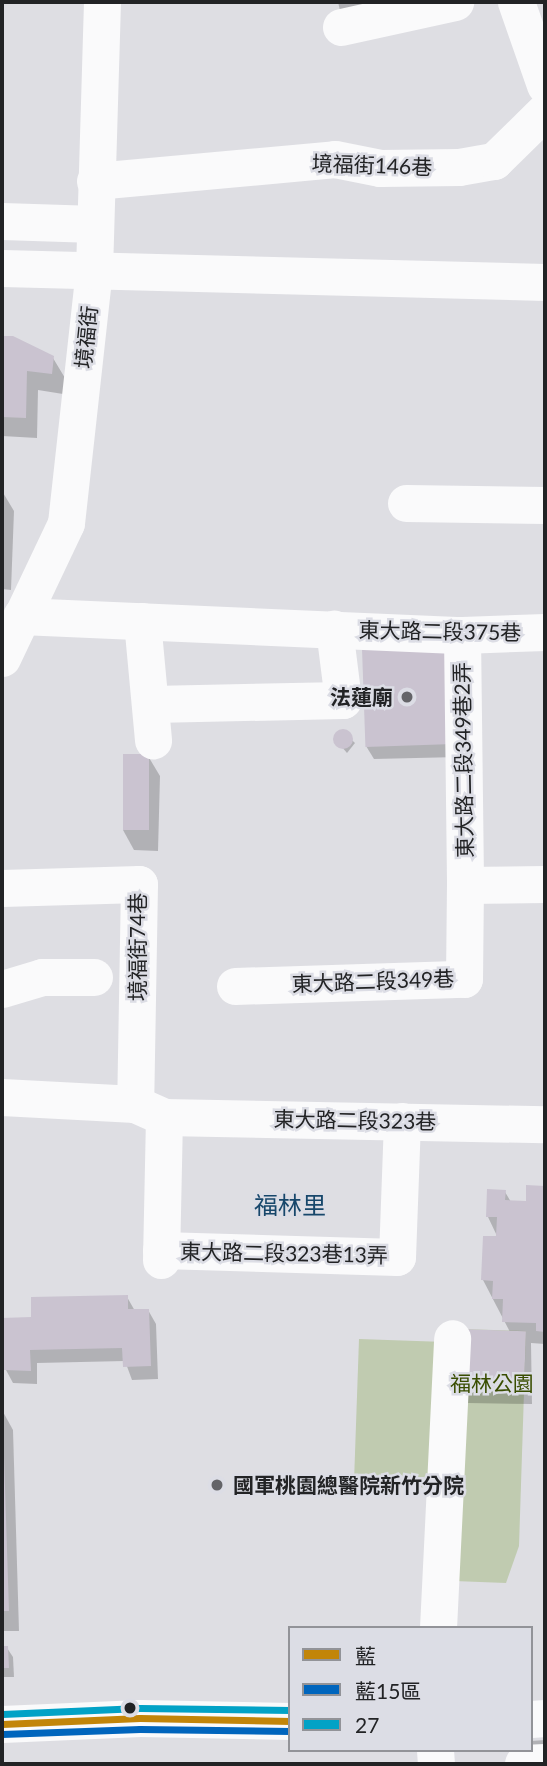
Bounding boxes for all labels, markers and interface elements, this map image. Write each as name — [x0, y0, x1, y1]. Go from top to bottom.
street label: 境福街146巷 — [311, 150, 433, 180]
street label: 境福街 — [70, 304, 102, 370]
street label: 東大路二段375巷 — [359, 617, 521, 645]
street label: 東大路二段349巷2弄 — [449, 662, 477, 858]
place label: 法蓮廟 — [330, 684, 393, 710]
marker: 法蓮廟 — [399, 689, 415, 705]
street label: 境福街74巷 — [124, 893, 150, 1001]
street label: 東大路二段349巷 — [291, 966, 455, 996]
street label: 東大路二段323巷 — [274, 1106, 436, 1134]
district label: 福林里 — [254, 1191, 326, 1219]
street label: 東大路二段323巷13弄 — [180, 1239, 388, 1267]
park label: 福林公園 — [450, 1370, 534, 1396]
place label: 國軍桃園總醫院新竹分院 — [233, 1472, 464, 1498]
marker: 國軍桃園總醫院新竹分院 — [207, 1475, 227, 1495]
legend — [288, 1626, 533, 1752]
text: 藍 — [355, 1643, 376, 1668]
text: 藍15區 — [355, 1678, 421, 1703]
unlabelled marker — [123, 1701, 137, 1715]
text: 27 — [355, 1712, 379, 1737]

